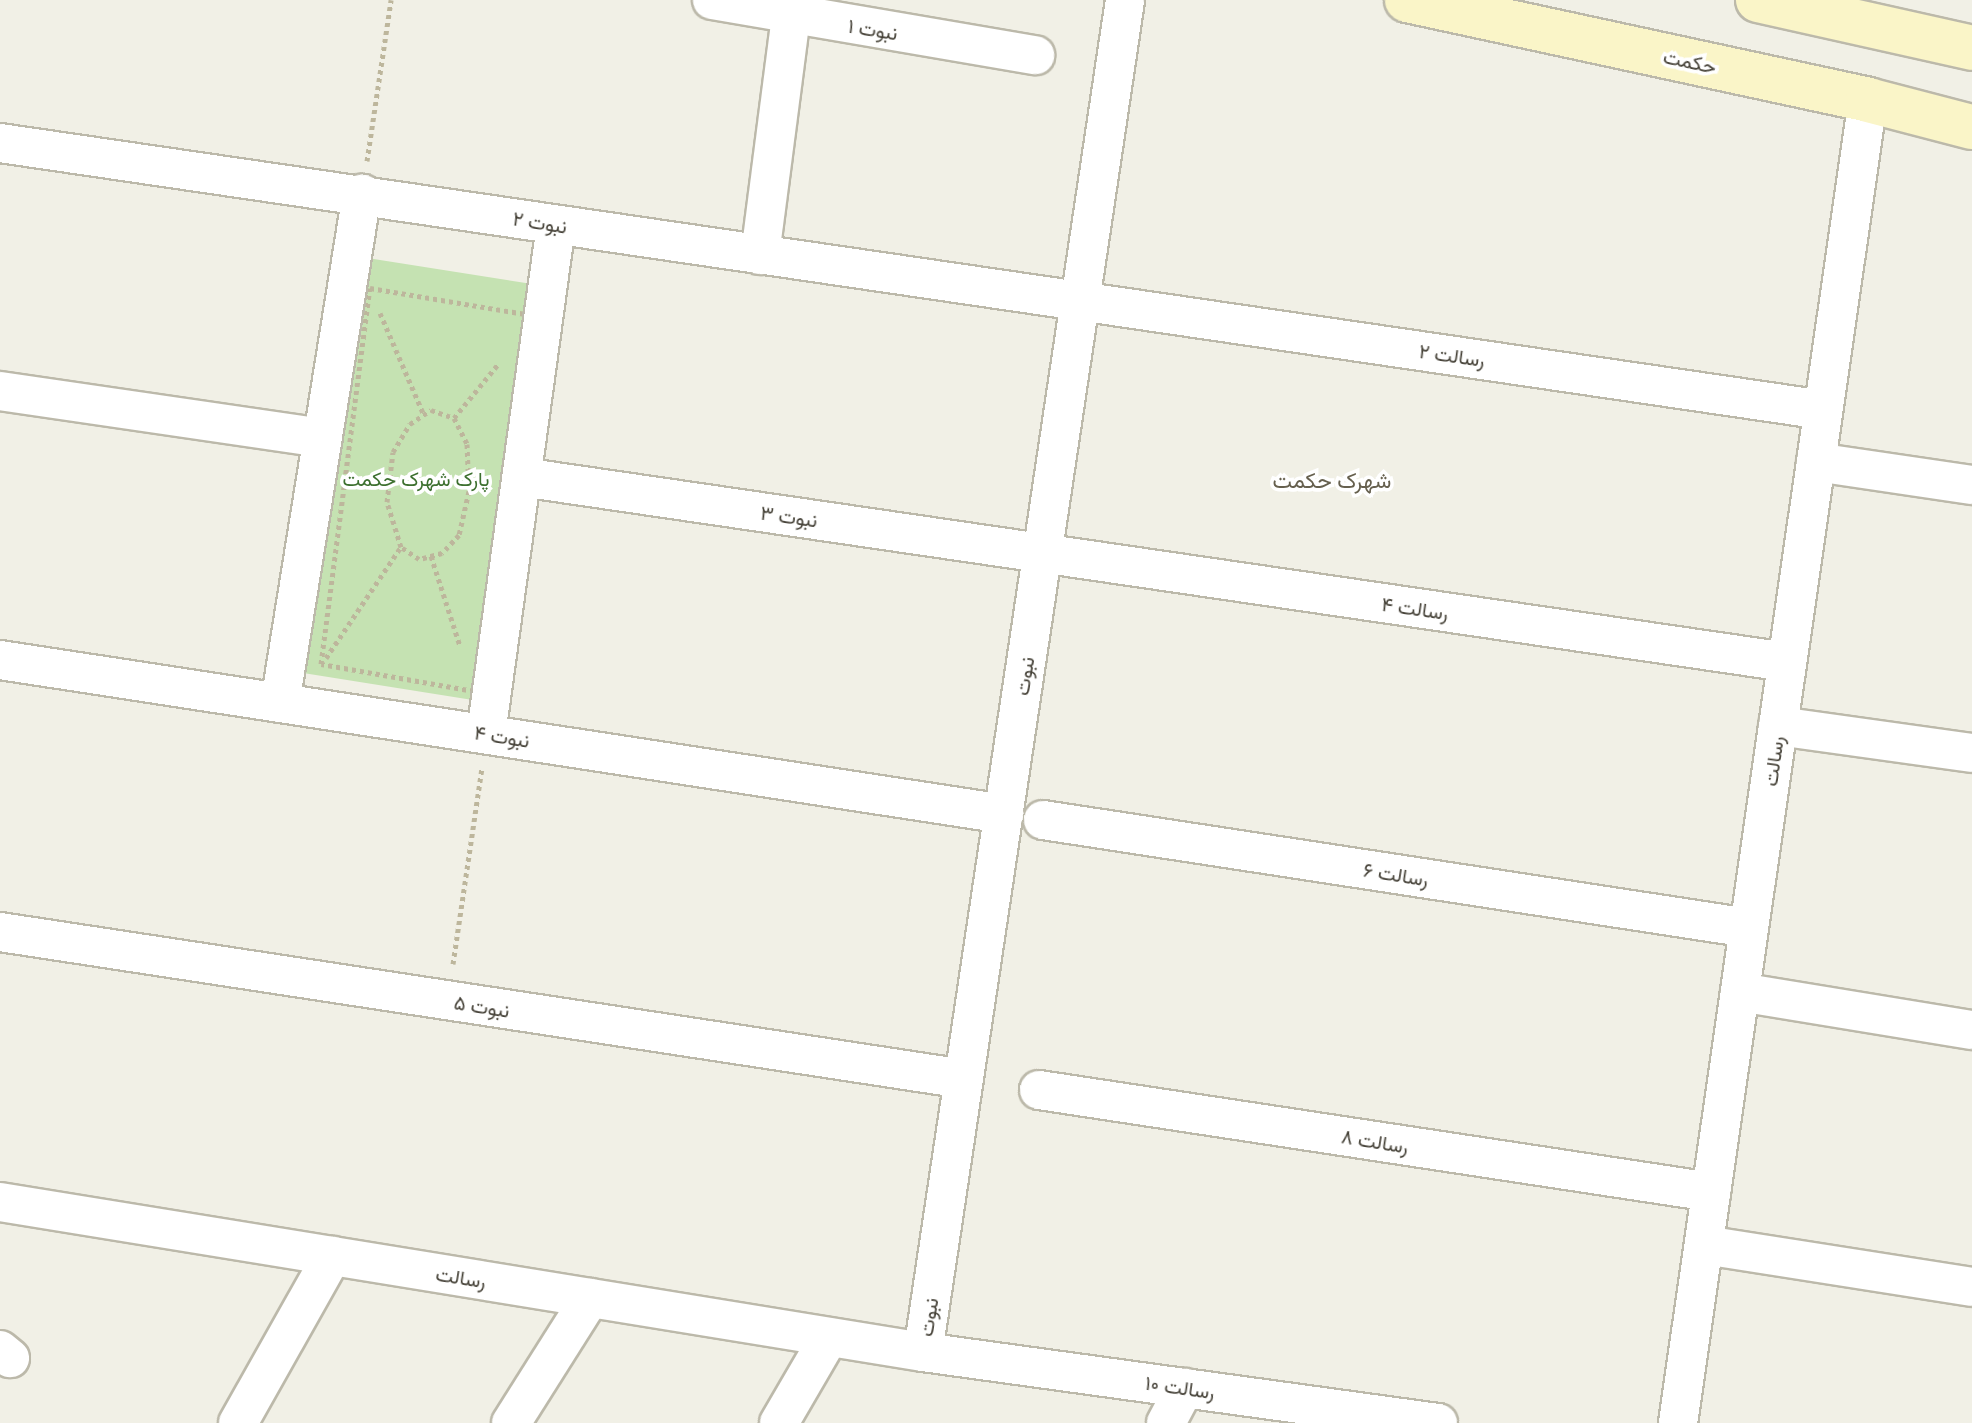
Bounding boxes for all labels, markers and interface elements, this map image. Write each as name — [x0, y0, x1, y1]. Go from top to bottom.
street label: نبوت ۱ — [846, 13, 900, 45]
street label: حکمت — [1661, 44, 1719, 78]
street label: نبوت ۲ — [511, 206, 569, 238]
street label: رسالت ۲ — [1418, 339, 1486, 371]
park label: پارک شهرک حکمت — [342, 466, 490, 490]
district label: شهرک حکمت — [1273, 467, 1391, 493]
street label: نبوت ۳ — [759, 500, 819, 532]
street label: رسالت ۴ — [1380, 591, 1450, 625]
street label: نبوت — [1009, 655, 1039, 697]
street label: نبوت ۴ — [473, 720, 531, 752]
street label: رسالت — [1758, 734, 1788, 788]
street label: رسالت ۶ — [1362, 857, 1430, 891]
street label: نبوت ۵ — [452, 990, 512, 1022]
street label: رسالت ۸ — [1340, 1124, 1410, 1158]
street label: رسالت — [434, 1261, 488, 1293]
street label: نبوت — [913, 1296, 943, 1338]
street label: رسالت ۱۰ — [1144, 1370, 1216, 1404]

